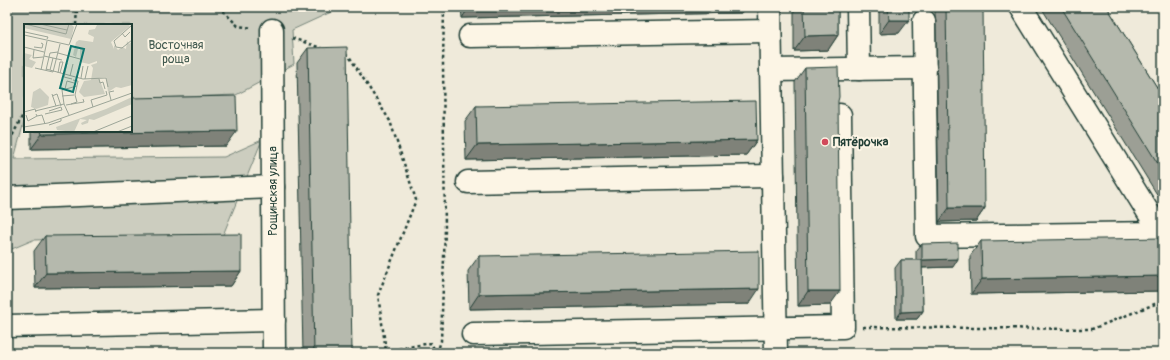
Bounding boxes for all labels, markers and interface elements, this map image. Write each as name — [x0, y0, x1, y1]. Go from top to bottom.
inset map — [24, 24, 132, 132]
park label: Восточная роща — [149, 38, 204, 67]
place label: Пятёрочка — [833, 135, 889, 150]
marker: Пятёрочка — [820, 137, 830, 147]
street label: Рощинская улица — [266, 146, 281, 236]

